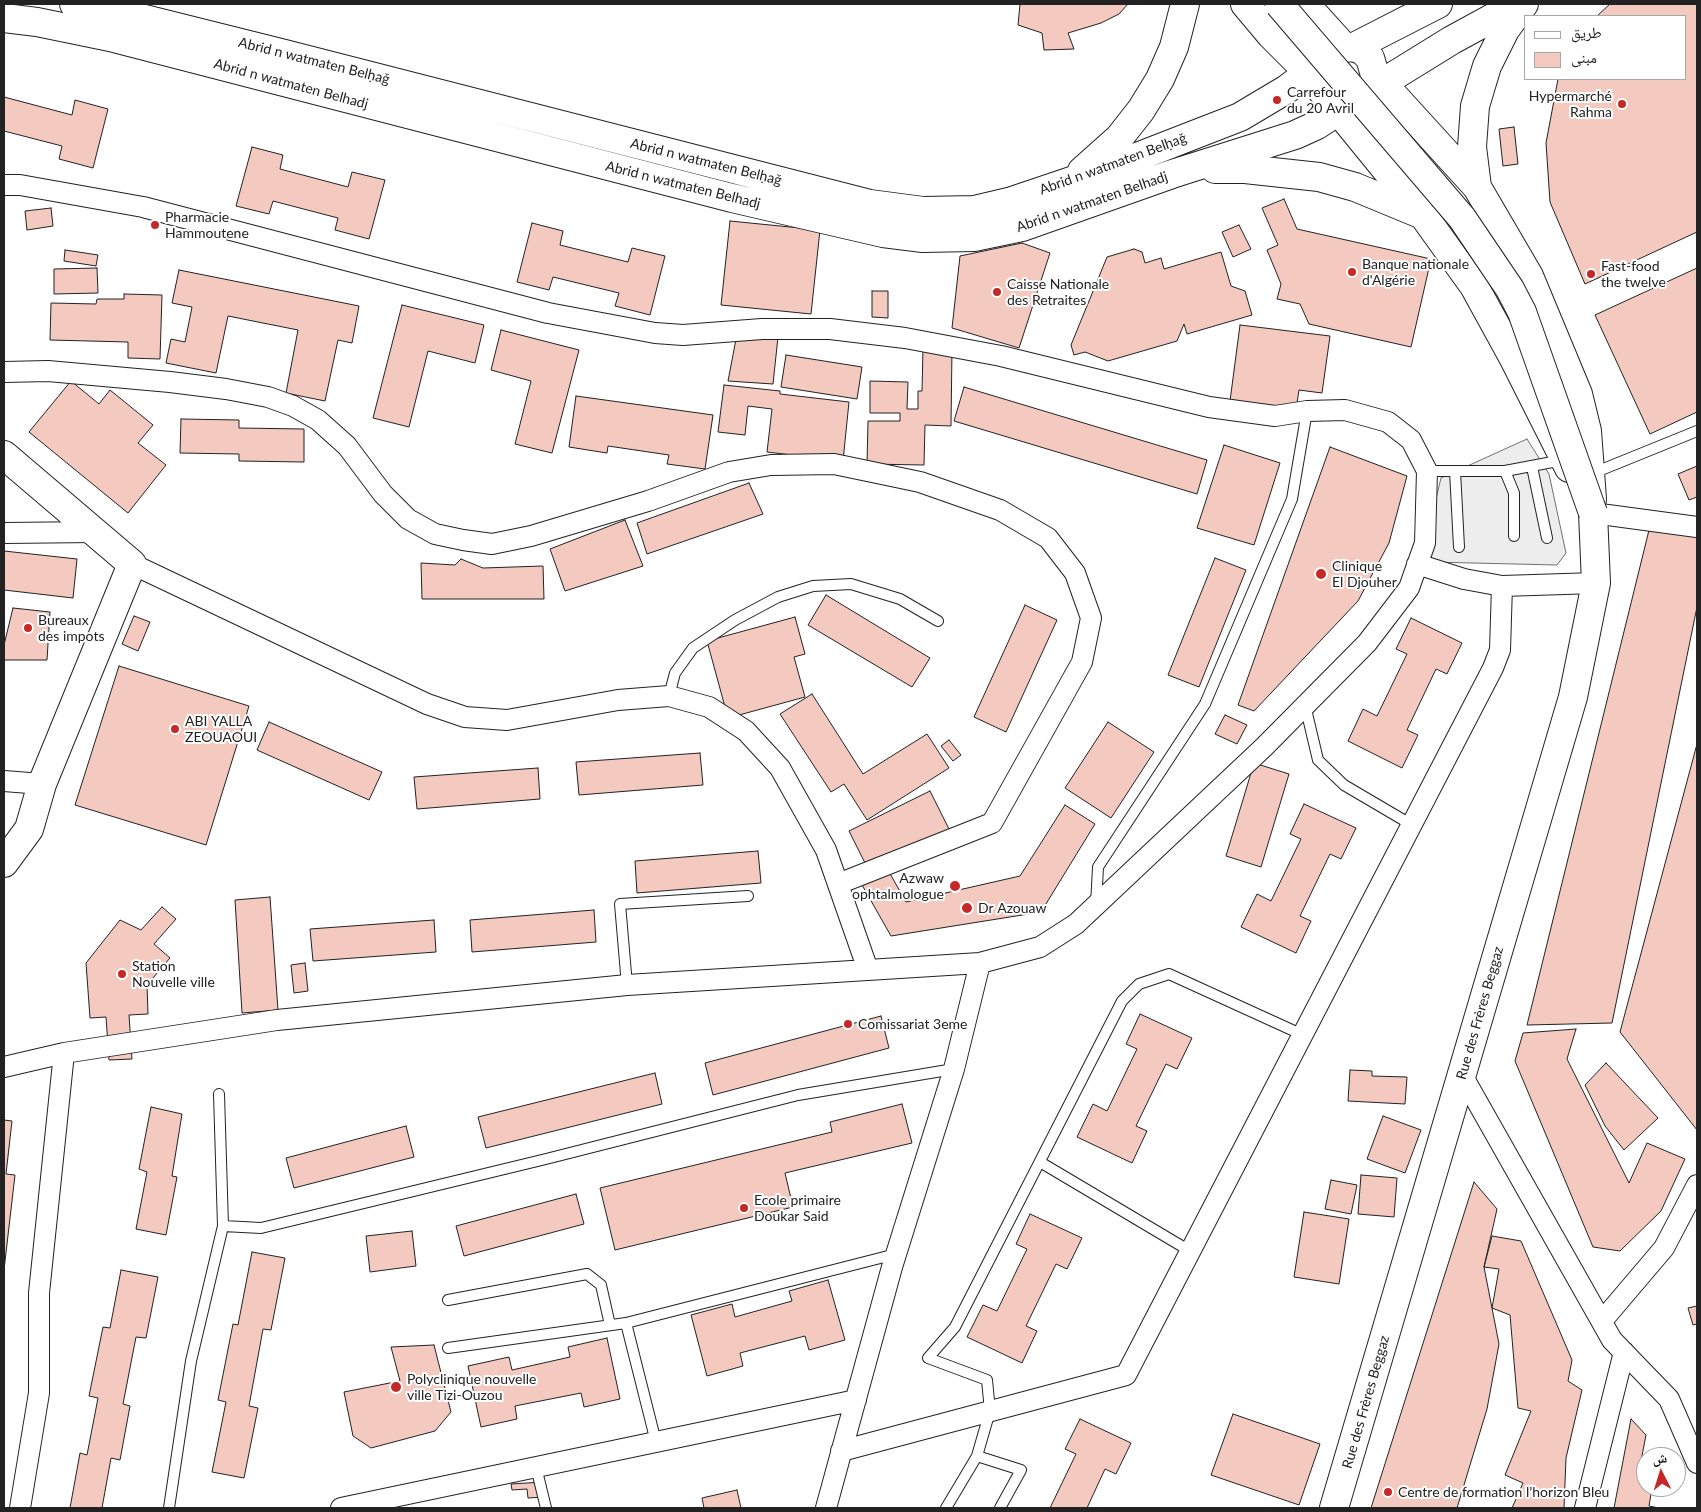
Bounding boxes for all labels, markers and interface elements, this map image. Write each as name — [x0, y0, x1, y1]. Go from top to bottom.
legend — [1524, 15, 1686, 80]
text: طريق — [1571, 23, 1602, 41]
street label: Abrid n watmaten Belḥaǧ — [237, 34, 391, 88]
text: مبنى — [1571, 48, 1597, 66]
street label: Abrid n watmaten Belhadj — [212, 55, 370, 113]
place label: Carrefour du 20 Avril — [1287, 84, 1354, 116]
place label: Hypermarché Rahma — [1529, 88, 1612, 120]
marker: Carrefour du 20 Avril — [1271, 94, 1283, 106]
marker: Hypermarché Rahma — [1616, 98, 1628, 110]
street label: Abrid n watmaten Belḥaǧ — [1037, 130, 1189, 198]
street label: Abrid n watmaten Belḥaǧ — [629, 135, 783, 189]
street label: Abrid n watmaten Belhadj — [604, 158, 762, 212]
street label: Abrid n watmaten Belhadj — [1014, 168, 1170, 236]
place label: Pharmacie Hammoutene — [165, 209, 249, 242]
marker: Pharmacie Hammoutene — [149, 219, 161, 231]
place label: Banque nationale d'Algérie — [1362, 256, 1469, 288]
place label: Fast-food the twelve — [1601, 258, 1666, 290]
marker: Banque nationale d'Algérie — [1346, 266, 1358, 278]
marker: Fast-food the twelve — [1585, 268, 1597, 280]
place label: Caisse Nationale des Retraites — [1007, 276, 1109, 308]
marker: Caisse Nationale des Retraites — [991, 286, 1003, 298]
place label: Clinique El Djouher — [1332, 558, 1397, 590]
marker: Clinique El Djouher — [1314, 567, 1328, 581]
place label: Bureaux des impots — [38, 612, 104, 644]
marker: Bureaux des impots — [22, 622, 34, 634]
place label: ABI YALLA ZEOUAOUI — [185, 713, 257, 746]
marker: ABI YALLA ZEOUAOUI — [169, 723, 181, 735]
place label: Azwaw ophtalmologue — [852, 870, 944, 902]
marker: Azwaw ophtalmologue — [948, 879, 962, 893]
place label: Dr Azouaw — [978, 900, 1047, 916]
marker: Dr Azouaw — [960, 901, 974, 915]
street label: Rue des Frères Beggaz — [1453, 945, 1507, 1081]
place label: Station Nouvelle ville — [132, 958, 215, 990]
marker: Station Nouvelle ville — [116, 968, 128, 980]
place label: Comissariat 3eme — [858, 1016, 967, 1032]
marker: Comissariat 3eme — [842, 1018, 854, 1030]
place label: Ecole primaire Doukar Said — [754, 1192, 841, 1224]
marker: Ecole primaire Doukar Said — [738, 1202, 750, 1214]
street label: Rue des Frères Beggaz — [1339, 1334, 1393, 1470]
place label: Polyclinique nouvelle ville Tizi-Ouzou — [407, 1371, 536, 1404]
marker: Polyclinique nouvelle ville Tizi-Ouzou — [389, 1380, 403, 1394]
north arrow — [1636, 1447, 1686, 1497]
text: ش — [1652, 1448, 1668, 1467]
place label: Centre de formation l’horizon Bleu — [1398, 1484, 1609, 1500]
marker: Centre de formation l’horizon Bleu — [1382, 1486, 1394, 1498]

